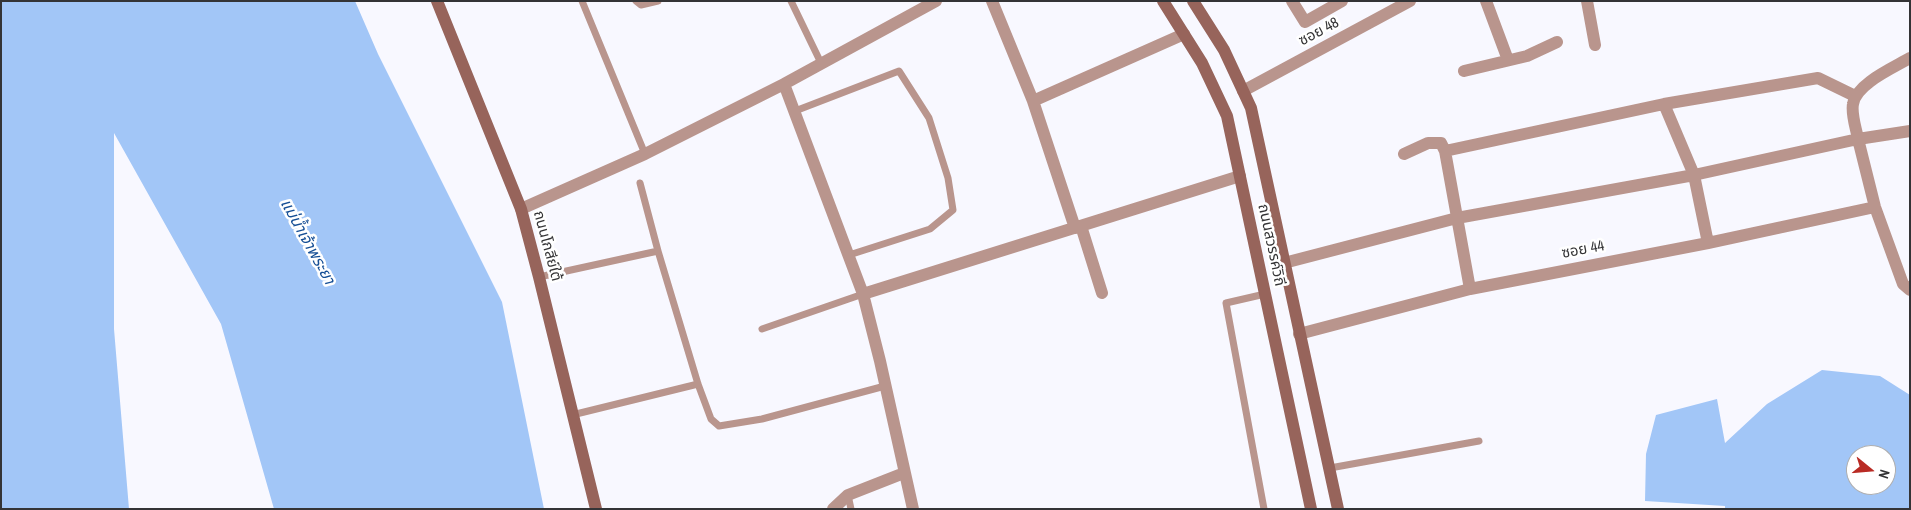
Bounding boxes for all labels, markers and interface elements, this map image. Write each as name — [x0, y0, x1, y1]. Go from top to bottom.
street label: ซอย 48 — [1296, 14, 1342, 50]
water label: แม่น้ำเจ้าพระยา — [276, 196, 338, 288]
street label: ถนนสวรรค์วิถี — [1254, 202, 1288, 288]
street label: ถนนโกสีย์ใต้ — [529, 209, 565, 283]
street label: ซอย 44 — [1560, 237, 1606, 263]
north arrow — [1846, 445, 1896, 495]
text: N — [1875, 467, 1894, 481]

